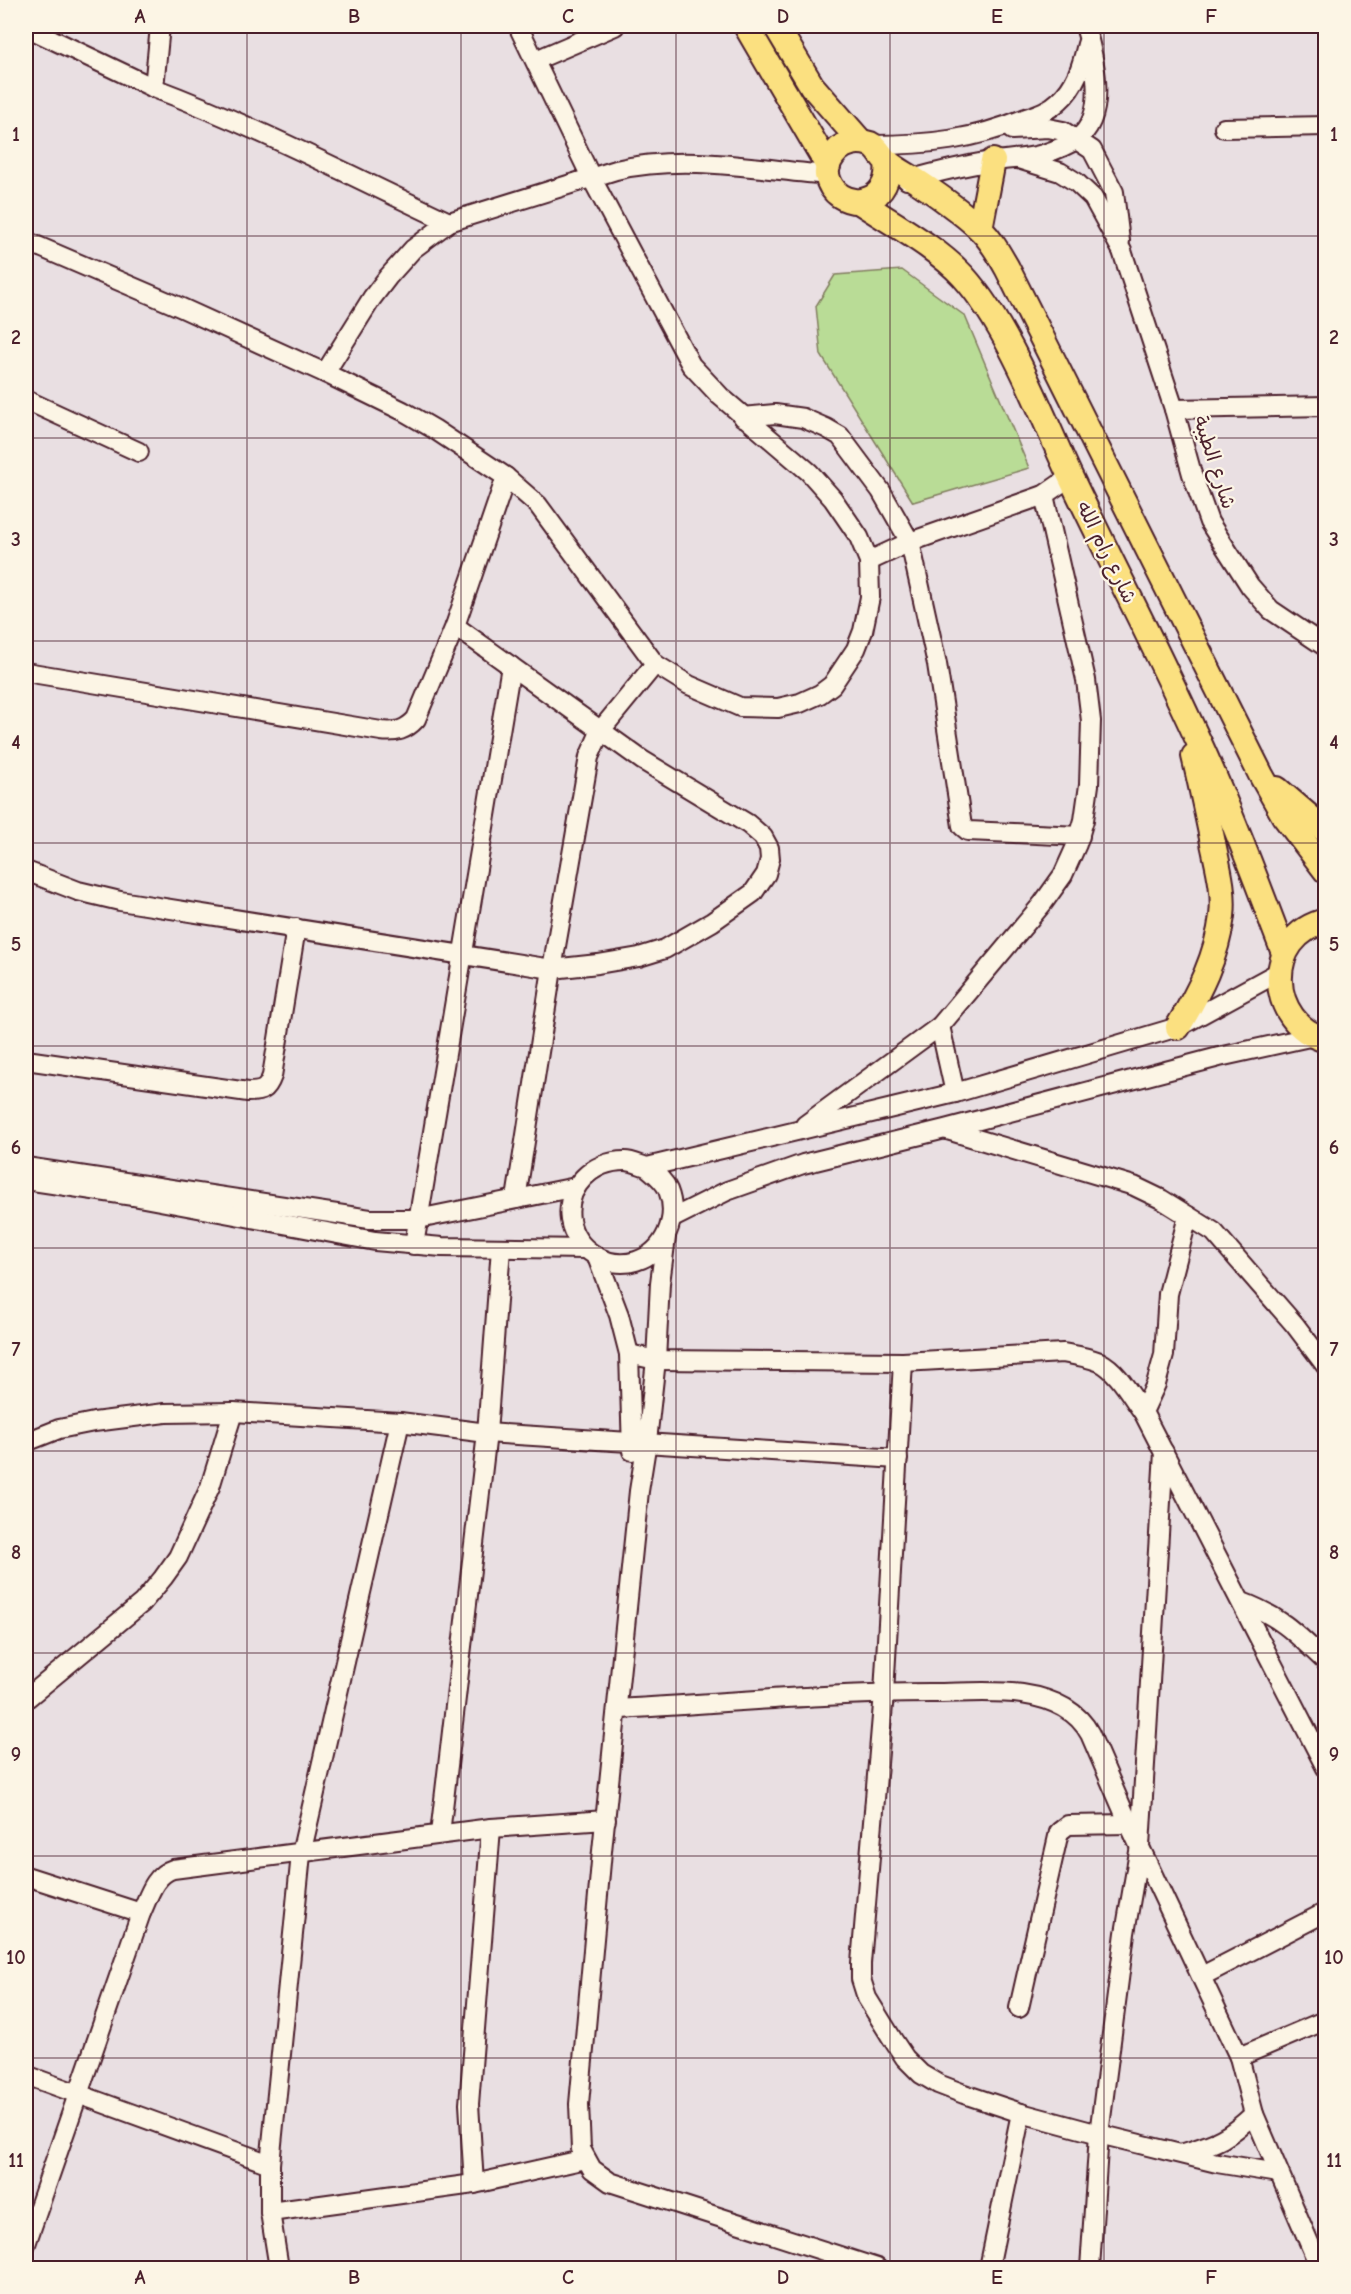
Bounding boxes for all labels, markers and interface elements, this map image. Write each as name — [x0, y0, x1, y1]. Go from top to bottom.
text: A — [134, 5, 146, 28]
text: B — [348, 5, 360, 28]
text: C — [562, 5, 574, 28]
text: D — [777, 5, 789, 28]
text: E — [991, 5, 1003, 28]
text: F — [1205, 5, 1217, 28]
text: 1 — [12, 123, 20, 146]
text: 1 — [1330, 123, 1338, 146]
text: 2 — [11, 326, 21, 349]
text: 2 — [1329, 326, 1339, 349]
street label: شارع الطيبة — [1187, 413, 1240, 512]
street label: شارع رام الله — [1069, 497, 1141, 609]
text: 3 — [11, 528, 21, 551]
text: 3 — [1329, 528, 1339, 551]
text: 4 — [11, 731, 21, 754]
text: 4 — [1329, 731, 1339, 754]
text: 5 — [11, 933, 21, 956]
text: 5 — [1329, 933, 1339, 956]
text: 6 — [11, 1136, 21, 1159]
text: 6 — [1329, 1136, 1339, 1159]
text: 7 — [12, 1338, 21, 1361]
text: 7 — [1330, 1338, 1339, 1361]
text: 8 — [11, 1541, 21, 1564]
text: 8 — [1329, 1541, 1339, 1564]
text: 9 — [11, 1743, 21, 1766]
text: 9 — [1329, 1743, 1339, 1766]
text: 10 — [6, 1946, 26, 1969]
text: 10 — [1324, 1946, 1344, 1969]
text: 11 — [8, 2149, 24, 2172]
text: 11 — [1326, 2149, 1342, 2172]
text: A — [134, 2266, 146, 2289]
text: B — [348, 2266, 360, 2289]
text: C — [562, 2266, 574, 2289]
text: D — [777, 2266, 789, 2289]
text: E — [991, 2266, 1003, 2289]
text: F — [1205, 2266, 1217, 2289]

